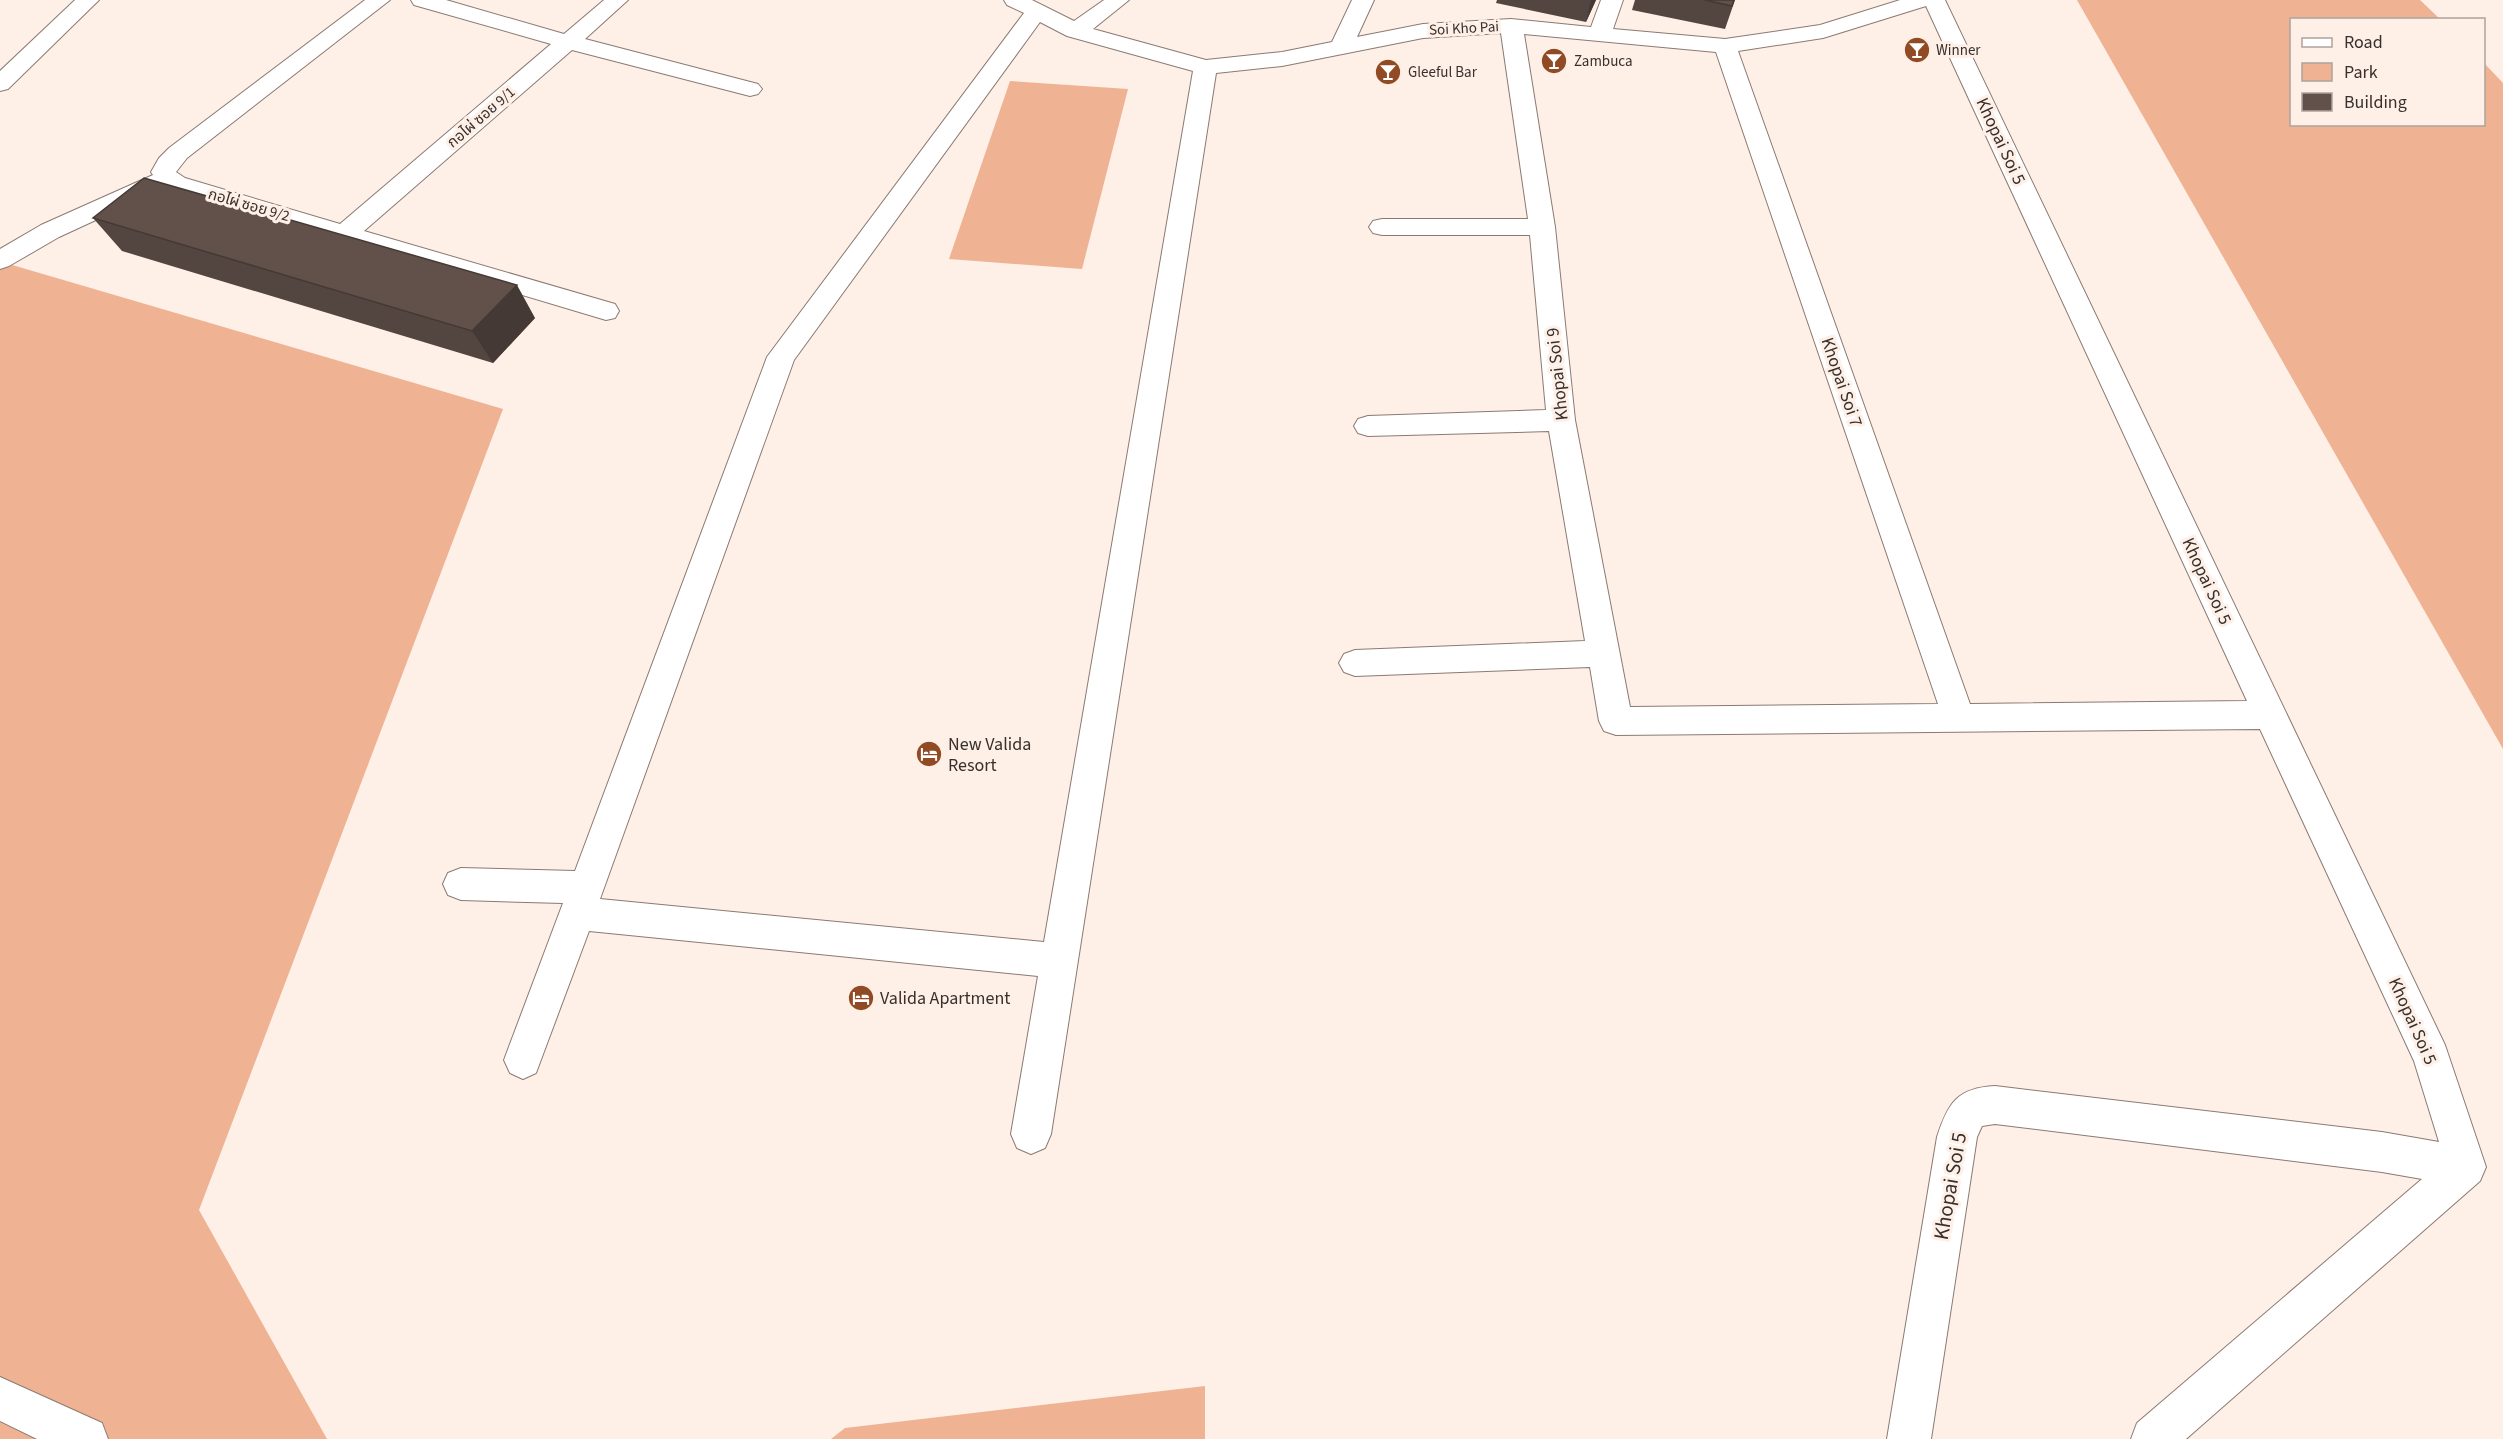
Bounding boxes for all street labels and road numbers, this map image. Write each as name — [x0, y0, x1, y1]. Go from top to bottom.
street label: Soi Kho Pai — [1429, 16, 1499, 41]
street label: กอไผ่ ซอย 9/1 — [443, 82, 520, 153]
street label: Khopai Soi 5 — [1970, 94, 2032, 189]
street label: กอไผ่ ซอย 9/2 — [206, 184, 292, 227]
street label: Khopai Soi 9 — [1540, 326, 1575, 422]
street label: Khopai Soi 7 — [1815, 334, 1869, 430]
street label: Khopai Soi 5 — [2176, 534, 2238, 629]
street label: Khopai Soi 5 — [2382, 974, 2443, 1069]
street label: Khopai Soi 5 — [1926, 1130, 1974, 1242]

